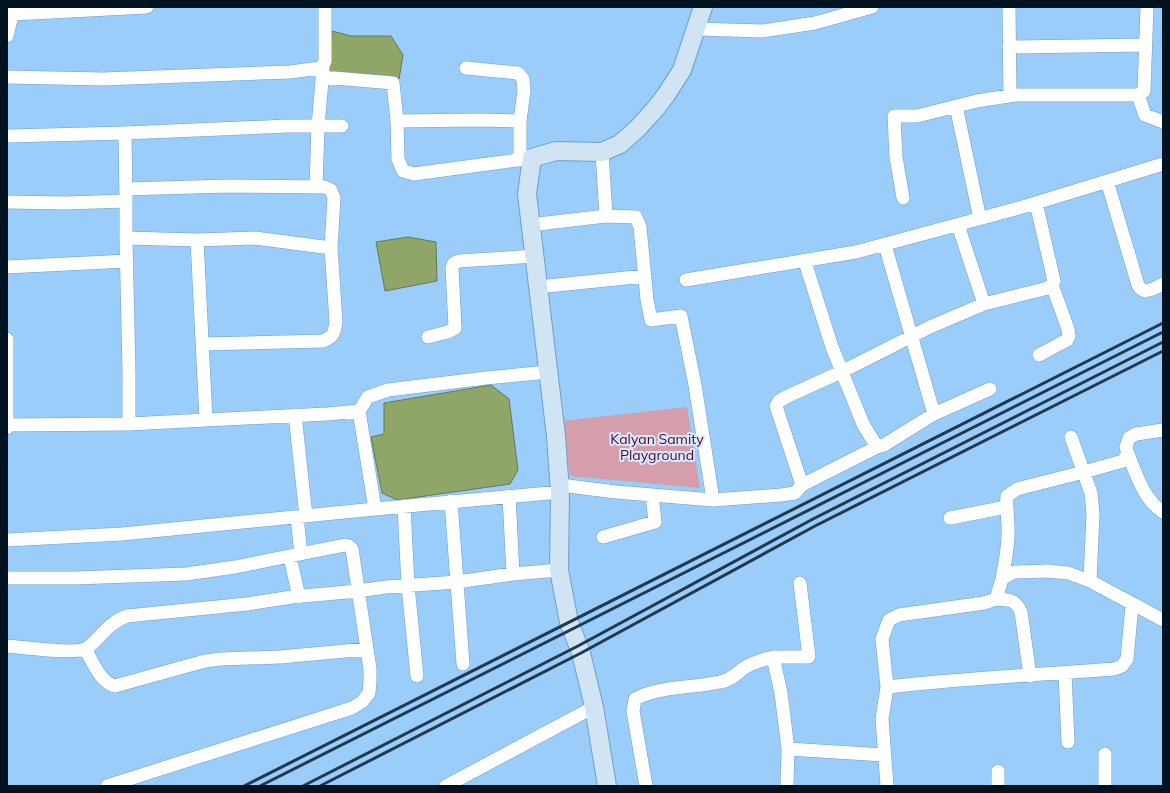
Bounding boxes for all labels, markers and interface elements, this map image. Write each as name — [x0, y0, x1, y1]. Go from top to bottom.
park label: Kalyan Samity Playground — [610, 430, 704, 464]

